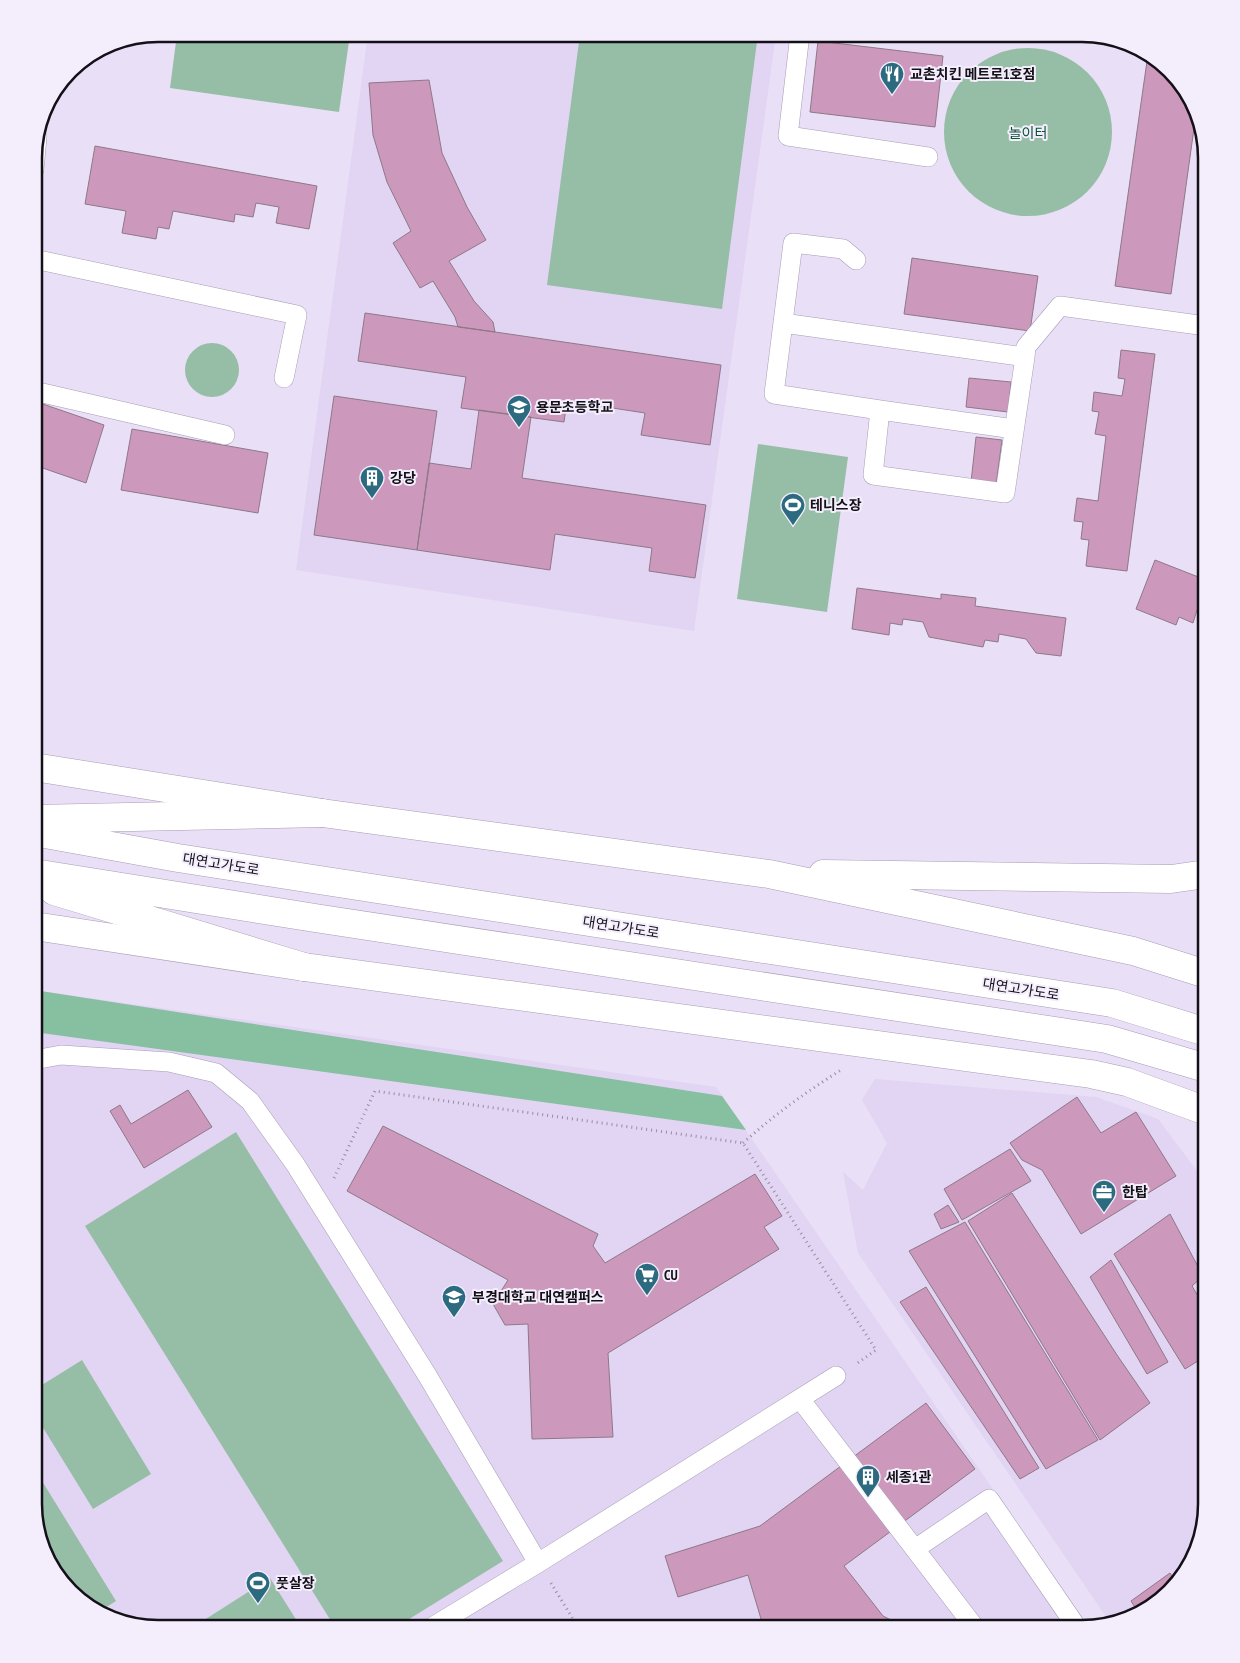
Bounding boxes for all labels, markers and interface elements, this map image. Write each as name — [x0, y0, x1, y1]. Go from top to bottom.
restaurant icon: 교촌치킨 메트로1호점 — [879, 61, 905, 95]
place label: 교촌치킨 메트로1호점 — [910, 65, 1035, 83]
park label: 놀이터 — [1009, 124, 1047, 142]
school or university icon: 용문초등학교 — [506, 394, 532, 428]
place label: 용문초등학교 — [536, 398, 613, 416]
building icon: 강당 — [359, 465, 385, 499]
place label: 강당 — [390, 469, 416, 487]
sports icon: 테니스장 — [780, 492, 806, 526]
place label: 테니스장 — [810, 496, 862, 514]
street label: 대연고가도로 — [181, 849, 261, 879]
street label: 대연고가도로 — [581, 912, 661, 942]
street label: 대연고가도로 — [981, 974, 1061, 1004]
office icon: 한탑 — [1091, 1179, 1117, 1213]
place label: 한탑 — [1122, 1183, 1148, 1201]
supermarket icon: CU — [634, 1262, 660, 1296]
place label: CU — [664, 1266, 678, 1284]
school or university icon: 부경대학교 대연캠퍼스 — [441, 1284, 467, 1318]
place label: 부경대학교 대연캠퍼스 — [472, 1288, 604, 1306]
building icon: 세종1관 — [855, 1464, 881, 1498]
place label: 세종1관 — [886, 1468, 931, 1486]
sports icon: 풋살장 — [245, 1570, 271, 1604]
place label: 풋살장 — [276, 1574, 315, 1592]

